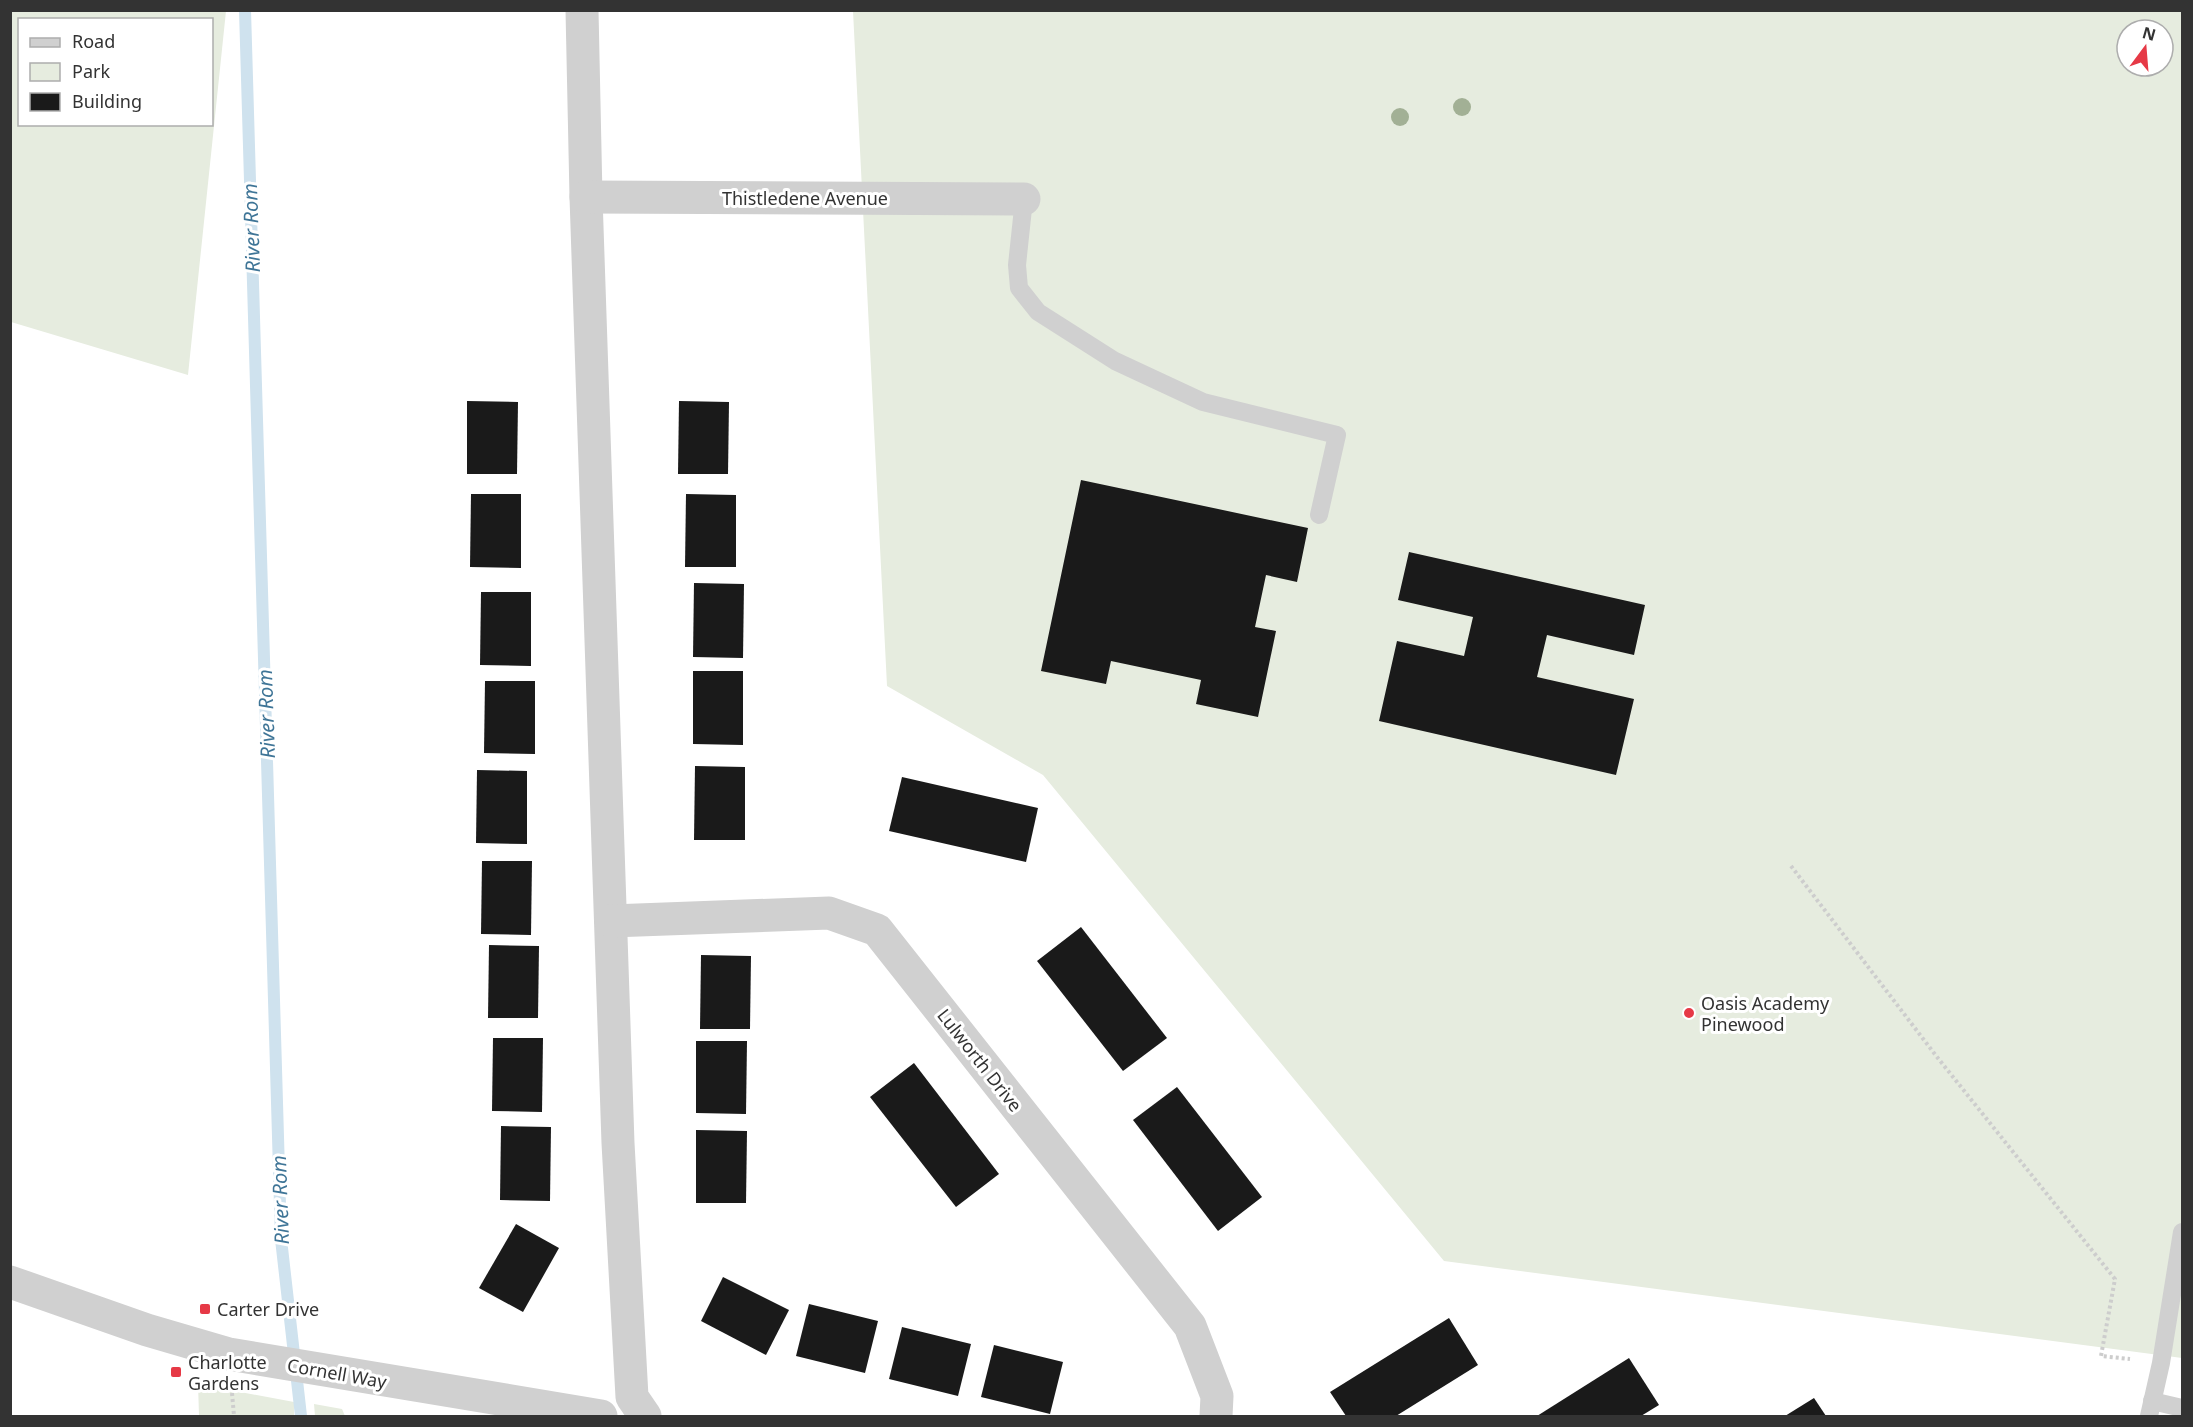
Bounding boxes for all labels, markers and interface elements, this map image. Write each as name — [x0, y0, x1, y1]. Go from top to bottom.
legend — [18, 18, 213, 126]
north arrow — [2115, 18, 2175, 78]
text: N — [2140, 21, 2158, 46]
text: Road — [72, 29, 115, 53]
text: Park — [72, 59, 110, 83]
text: Building — [72, 89, 142, 113]
water label: River Rom — [236, 183, 266, 273]
street label: Thistledene Avenue — [722, 186, 888, 210]
water label: River Rom — [251, 669, 281, 759]
place label: Oasis Academy Pinewood — [1701, 991, 1830, 1036]
street label: Lulworth Drive — [932, 1004, 1028, 1116]
marker: Oasis Academy Pinewood — [1682, 1006, 1696, 1020]
water label: River Rom — [265, 1155, 295, 1245]
place label: Carter Drive — [217, 1297, 319, 1321]
marker: Carter Drive — [198, 1302, 212, 1316]
place label: Charlotte Gardens — [188, 1350, 267, 1395]
street label: Cornell Way — [285, 1352, 389, 1394]
marker: Charlotte Gardens — [169, 1365, 183, 1379]

